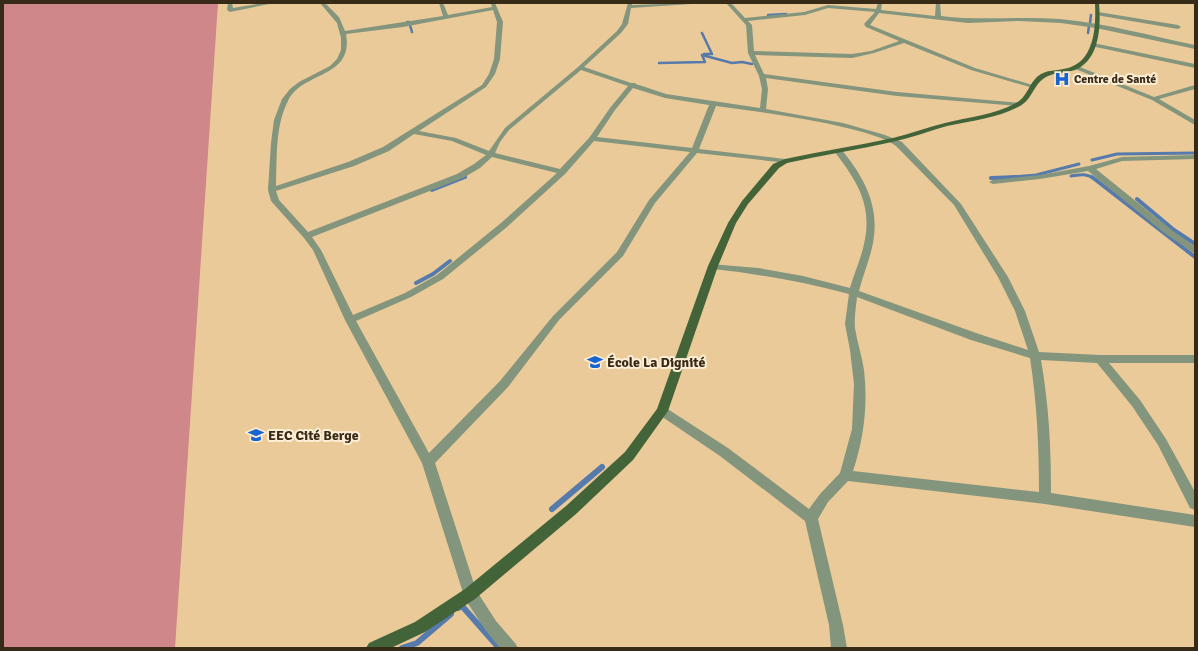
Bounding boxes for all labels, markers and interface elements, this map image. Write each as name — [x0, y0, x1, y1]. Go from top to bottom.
hospital icon: Centre de Santé — [1053, 70, 1071, 88]
place label: Centre de Santé — [1074, 72, 1156, 87]
school or university icon: École La Dignité — [586, 353, 604, 371]
place label: École La Dignité — [607, 354, 705, 371]
school or university icon: EEC Cité Berge — [247, 426, 265, 444]
place label: EEC Cité Berge — [268, 427, 359, 444]

